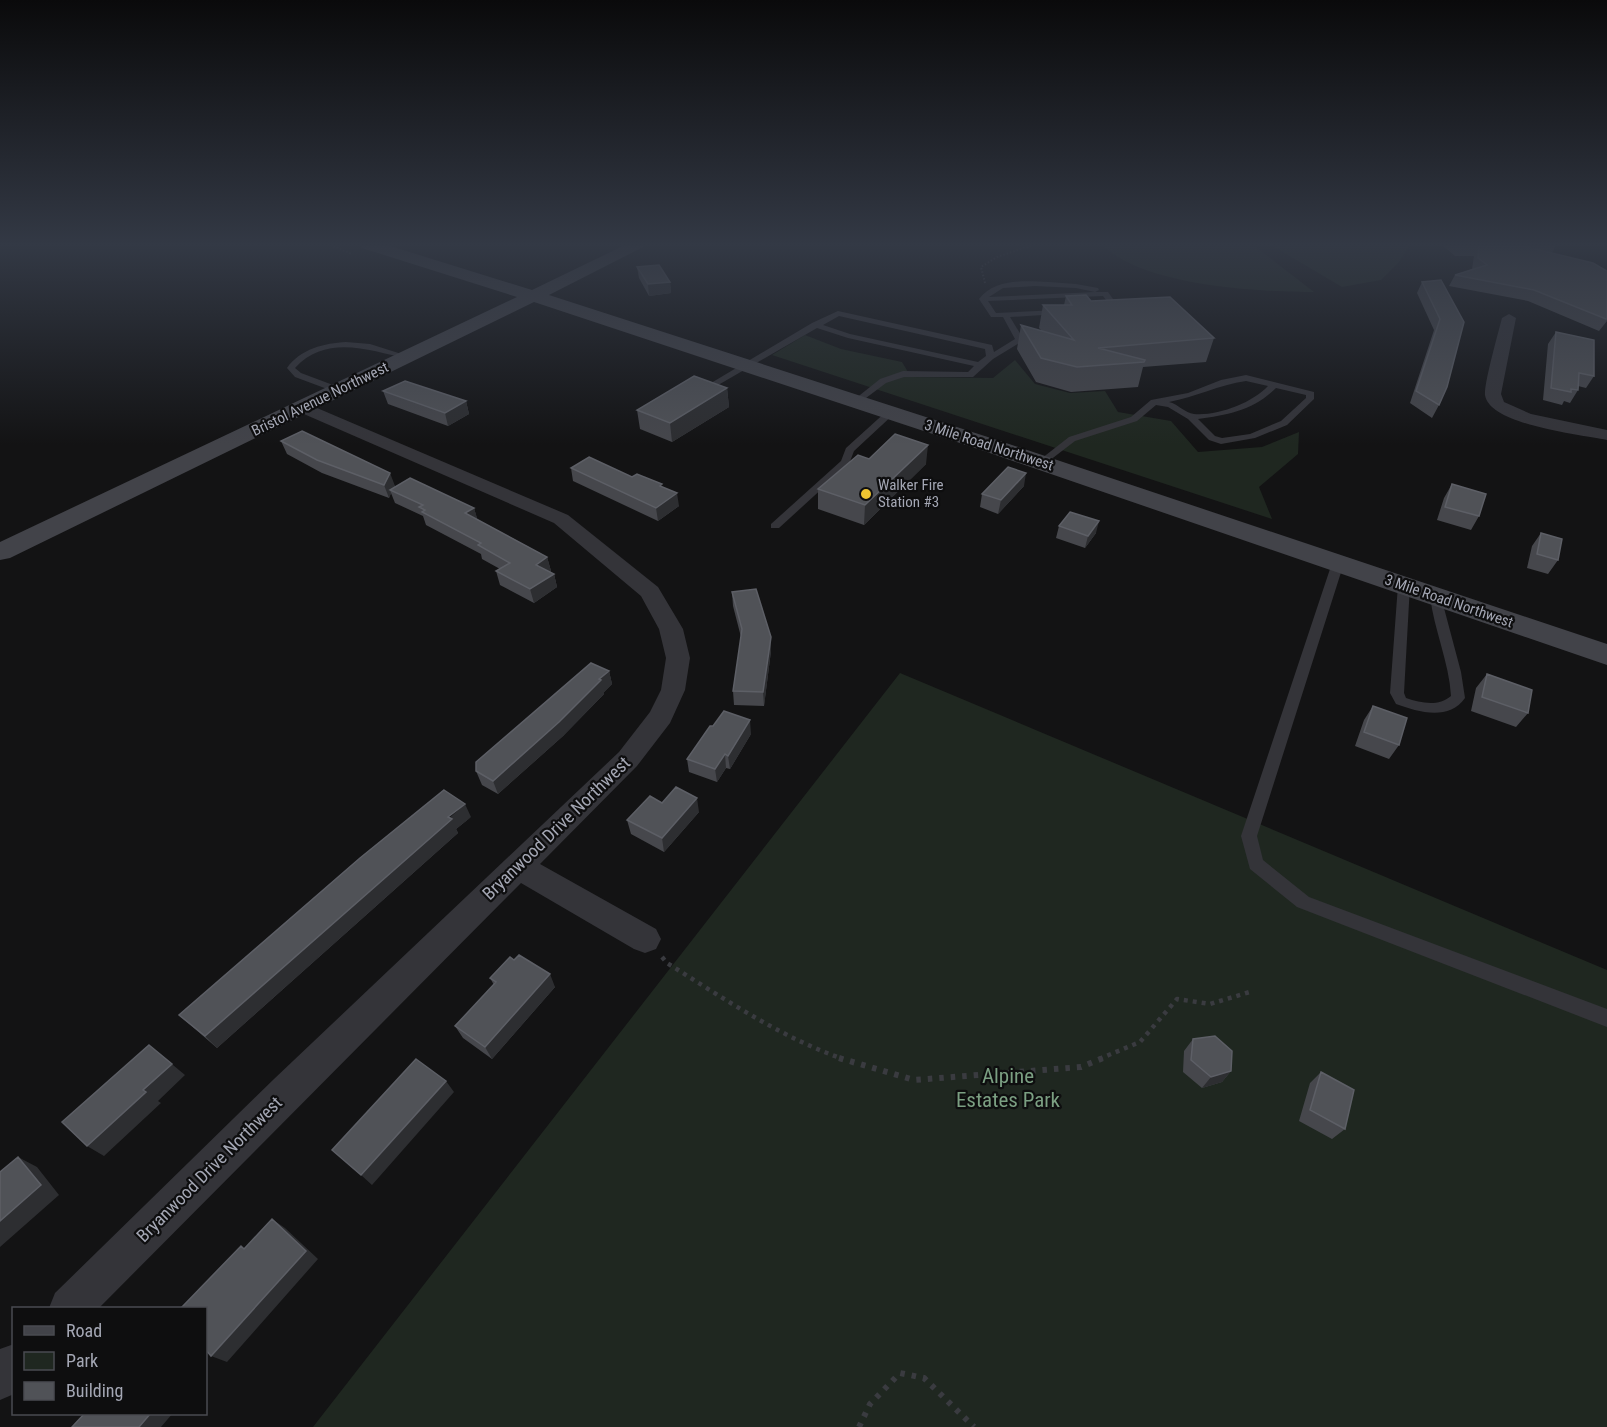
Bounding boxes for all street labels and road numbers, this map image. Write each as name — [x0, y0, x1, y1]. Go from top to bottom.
street label: Bristol Avenue Northwest — [249, 358, 391, 440]
street label: 3 Mile Road Northwest — [922, 416, 1056, 474]
street label: 3 Mile Road Northwest — [1382, 571, 1516, 631]
street label: Bryanwood Drive Northwest — [478, 752, 634, 904]
street label: Bryanwood Drive Northwest — [132, 1092, 286, 1246]

